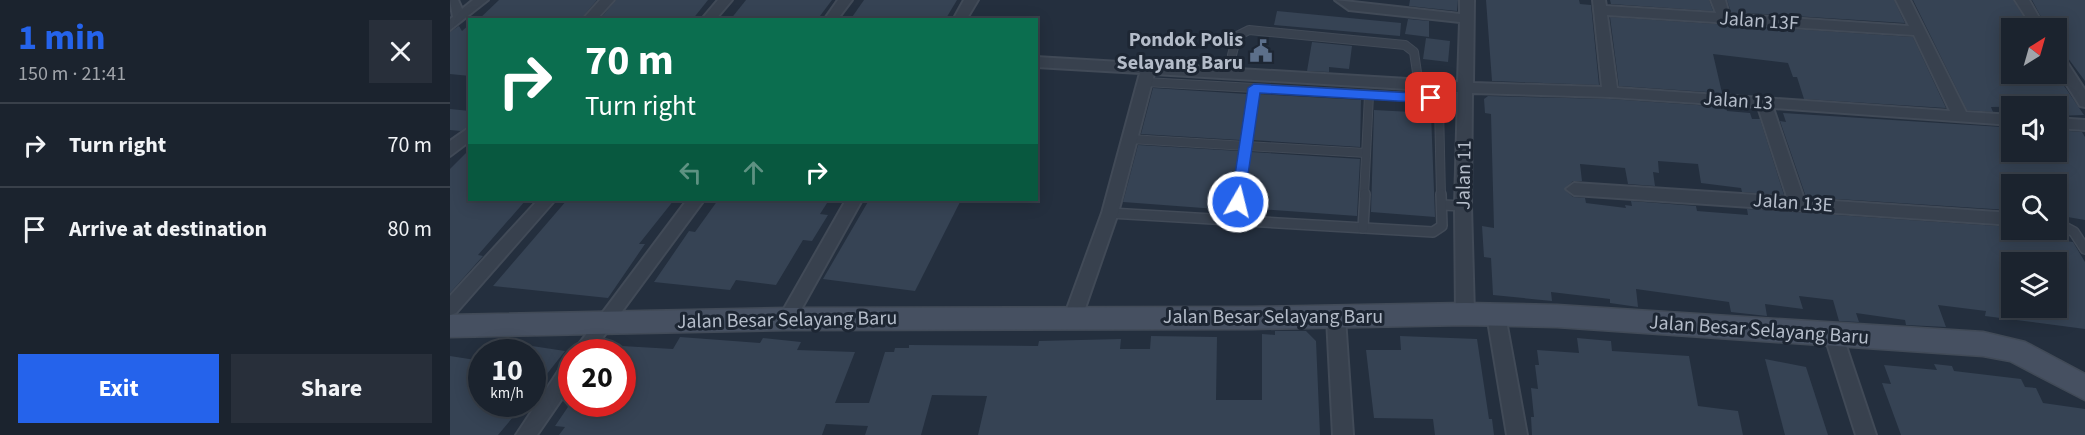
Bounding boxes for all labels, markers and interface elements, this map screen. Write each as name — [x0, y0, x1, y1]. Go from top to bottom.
street label: Jalan 13F — [1718, 4, 1800, 38]
text: 1 min — [18, 12, 106, 63]
north arrow — [2001, 18, 2067, 84]
map controls — [2001, 18, 2067, 318]
button: close — [369, 20, 432, 83]
place label: Pondok Polis Selayang Baru — [1117, 26, 1243, 77]
text: 70 m — [585, 31, 674, 91]
public building icon: Pondok Polis Selayang Baru — [1248, 38, 1274, 64]
icon: right — [486, 42, 564, 120]
text: 150 m · 21:41 — [18, 60, 126, 88]
pin — [1405, 72, 1456, 123]
icon: arrive — [1414, 81, 1447, 114]
street label: Jalan 13 — [1702, 85, 1774, 117]
text: Turn right — [585, 87, 696, 126]
button: sound — [2001, 96, 2067, 162]
icon: right — [18, 129, 51, 162]
text: Turn right — [69, 129, 166, 161]
text: 70 m — [387, 129, 432, 161]
street label: Jalan 11 — [1449, 140, 1479, 210]
icon: left — [674, 156, 707, 189]
icon: ahead — [737, 156, 770, 189]
icon: right — [800, 156, 833, 189]
position arrow — [1206, 170, 1270, 234]
button: search — [2001, 174, 2067, 240]
street label: Jalan 13E — [1752, 186, 1834, 220]
icon: arrive — [18, 213, 51, 246]
text: Arrive at destination — [69, 213, 267, 245]
text: 80 m — [387, 213, 432, 245]
button: layers — [2001, 252, 2067, 318]
street label: Jalan Besar Selayang Baru — [1163, 303, 1383, 331]
street label: Jalan Besar Selayang Baru — [677, 304, 897, 336]
street label: Jalan Besar Selayang Baru — [1648, 308, 1870, 352]
speed limit sign: 20 — [558, 339, 636, 417]
text: 10 — [491, 349, 523, 392]
button: Exit — [18, 354, 219, 423]
button: Share — [231, 354, 432, 423]
text: km/h — [490, 383, 524, 404]

